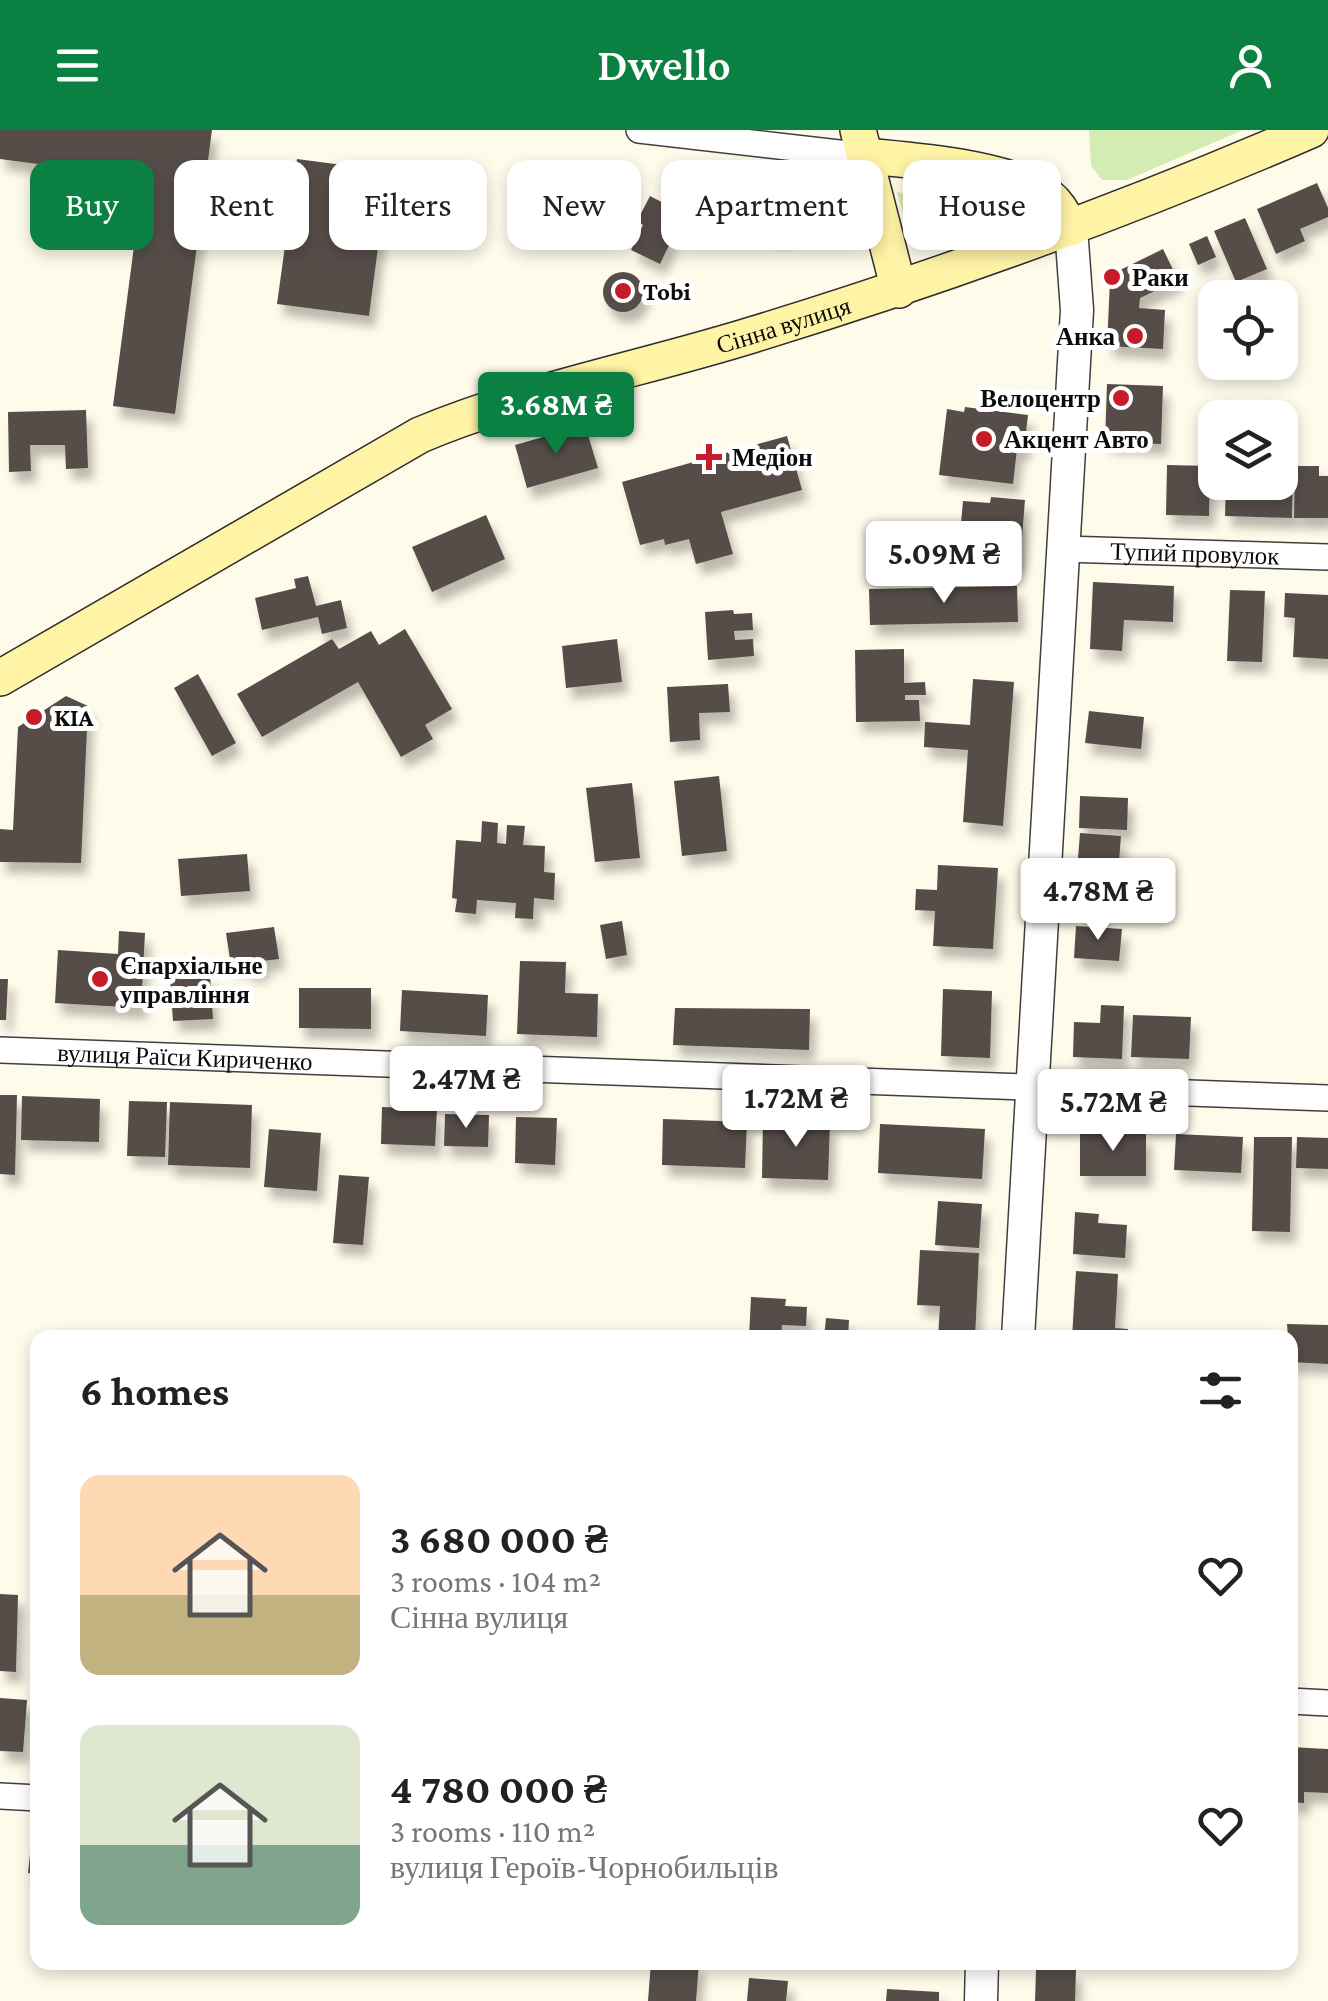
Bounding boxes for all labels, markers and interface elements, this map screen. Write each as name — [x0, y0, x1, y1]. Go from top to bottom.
icon: menu — [50, 38, 105, 93]
icon: person — [1223, 38, 1278, 93]
text: Dwello — [597, 40, 731, 90]
chip: Buy — [30, 160, 154, 250]
chip: Rent — [174, 160, 309, 250]
chip: Filters — [329, 160, 487, 250]
chip: New — [507, 160, 641, 250]
chip: Apartment — [661, 160, 883, 250]
chip: House — [903, 160, 1061, 250]
place label: Раки — [1132, 264, 1189, 291]
marker: Раки — [1101, 266, 1123, 288]
place label: Tobi — [643, 278, 691, 305]
marker: Tobi — [612, 280, 634, 302]
map controls — [1198, 280, 1298, 500]
button: locate — [1198, 280, 1298, 380]
street label: Сінна вулиця — [713, 292, 855, 359]
place label: Анка — [1056, 323, 1116, 350]
marker: Анка — [1124, 325, 1146, 347]
pin: 3.68M ₴ — [464, 372, 648, 457]
place label: Велоцентр — [980, 385, 1101, 412]
text: 3.68M ₴ — [500, 386, 612, 422]
marker: Велоцентр — [1110, 387, 1132, 409]
button: layers — [1198, 400, 1298, 500]
place label: Акцент Авто — [1004, 426, 1149, 453]
marker: Акцент Авто — [973, 428, 995, 450]
marker: Медіон — [696, 444, 722, 470]
place label: Медіон — [732, 444, 813, 471]
pin: 5.09M ₴ — [852, 521, 1036, 606]
text: 5.09M ₴ — [888, 535, 1000, 571]
street label: Тупий провулок — [1110, 537, 1281, 570]
place label: KIA — [54, 704, 94, 731]
marker: KIA — [23, 706, 45, 728]
pin: 4.78M ₴ — [1006, 858, 1190, 943]
text: 4.78M ₴ — [1043, 872, 1153, 908]
place label: Єпархіальне управління — [120, 952, 263, 1008]
marker: Єпархіальне управління — [89, 968, 111, 990]
street label: вулиця Раїси Кириченко — [57, 1039, 313, 1075]
pin: 2.47M ₴ — [374, 1046, 558, 1131]
text: 2.47M ₴ — [412, 1060, 520, 1096]
pin: 1.72M ₴ — [704, 1065, 888, 1150]
pin: 5.72M ₴ — [1021, 1069, 1205, 1154]
text: 1.72M ₴ — [744, 1079, 848, 1115]
text: 5.72M ₴ — [1059, 1083, 1167, 1119]
icon: filters — [1193, 1363, 1248, 1418]
text: 6 homes — [80, 1367, 229, 1414]
icon: home — [160, 1515, 280, 1635]
text: 3 680 000 ₴ — [390, 1515, 608, 1562]
icon: heart — [1193, 1548, 1248, 1603]
text: 3 rooms · 104 m² — [390, 1563, 601, 1599]
text: Сінна вулиця — [390, 1599, 568, 1635]
icon: home — [160, 1765, 280, 1885]
text: 4 780 000 ₴ — [390, 1765, 607, 1812]
icon: heart — [1193, 1798, 1248, 1853]
text: 3 rooms · 110 m² — [390, 1813, 595, 1849]
text: вулиця Героїв-Чорнобильців — [390, 1849, 778, 1885]

